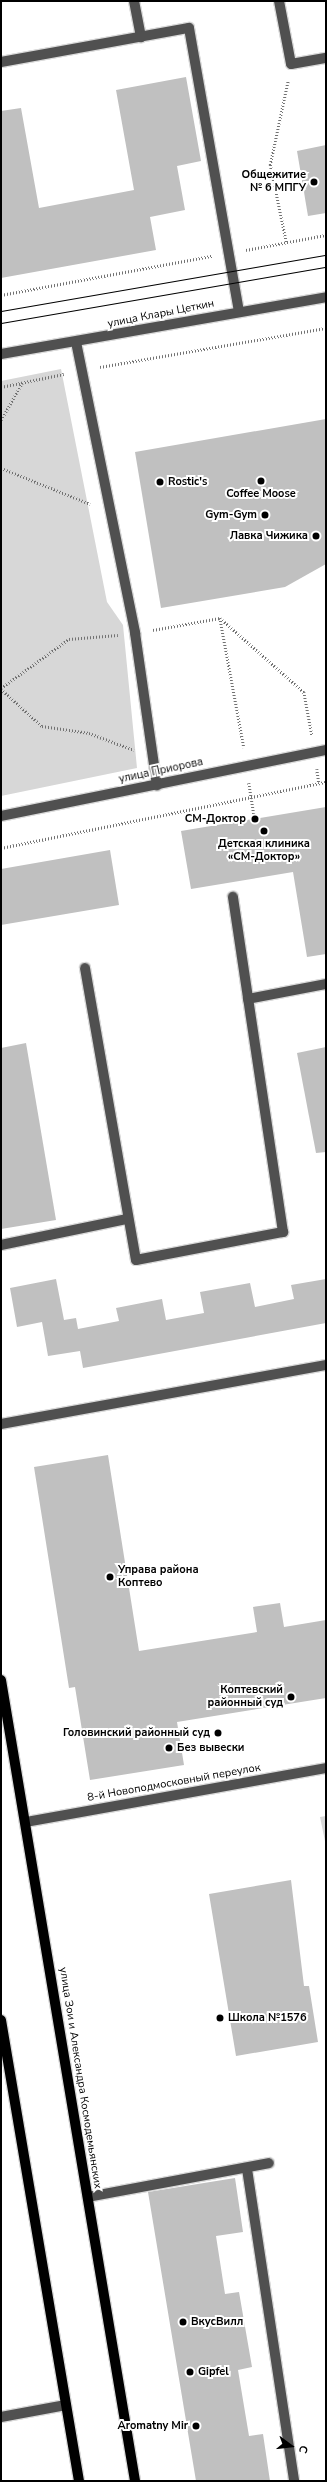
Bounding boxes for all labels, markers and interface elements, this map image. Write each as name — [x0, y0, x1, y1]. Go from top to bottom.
place label: Общежитие № 6 МПГУ — [242, 169, 306, 195]
marker: Общежитие № 6 МПГУ — [309, 177, 319, 187]
street label: улица Клары Цеткин — [107, 297, 215, 331]
place label: Rostic's — [168, 475, 207, 489]
marker: Coffee Moose — [256, 476, 266, 486]
marker: Rostic's — [155, 477, 165, 487]
place label: Coffee Moose — [226, 487, 296, 501]
place label: Gym-Gym — [205, 508, 257, 522]
marker: Gym-Gym — [260, 510, 270, 520]
place label: Лавка Чижика — [230, 529, 308, 543]
marker: Лавка Чижика — [311, 531, 321, 541]
street label: улица Приорова — [118, 756, 204, 786]
place label: СМ-Доктор — [185, 812, 246, 826]
marker: СМ-Доктор — [249, 813, 261, 825]
marker: Детская клиника «СМ-Доктор» — [258, 825, 270, 837]
place label: Детская клиника «СМ-Доктор» — [218, 838, 310, 864]
place label: Управа района Коптево — [118, 1564, 199, 1590]
marker: Управа района Коптево — [105, 1572, 115, 1582]
place label: Коптевский районный суд — [207, 1684, 283, 1710]
marker: Коптевский районный суд — [286, 1692, 296, 1702]
place label: Головинский районный суд — [63, 1726, 210, 1740]
marker: Головинский районный суд — [213, 1728, 223, 1738]
place label: Без вывески — [177, 1741, 244, 1755]
marker: Без вывески — [164, 1743, 174, 1753]
street label: 8-й Новоподмосковный переулок — [86, 1761, 262, 1805]
street label: улица Зои и Александра Космодемьянских — [56, 1966, 104, 2190]
place label: Школа №1576 — [228, 2011, 307, 2025]
marker: Школа №1576 — [215, 2013, 225, 2023]
place label: ВкусВилл — [191, 2315, 243, 2329]
marker: ВкусВилл — [178, 2317, 188, 2327]
place label: Gipfel — [198, 2365, 229, 2379]
marker: Gipfel — [185, 2367, 195, 2377]
place label: Aromatny Mir — [118, 2419, 188, 2433]
marker: Aromatny Mir — [191, 2421, 201, 2431]
north arrow — [271, 2426, 311, 2466]
text: С — [295, 2444, 311, 2455]

